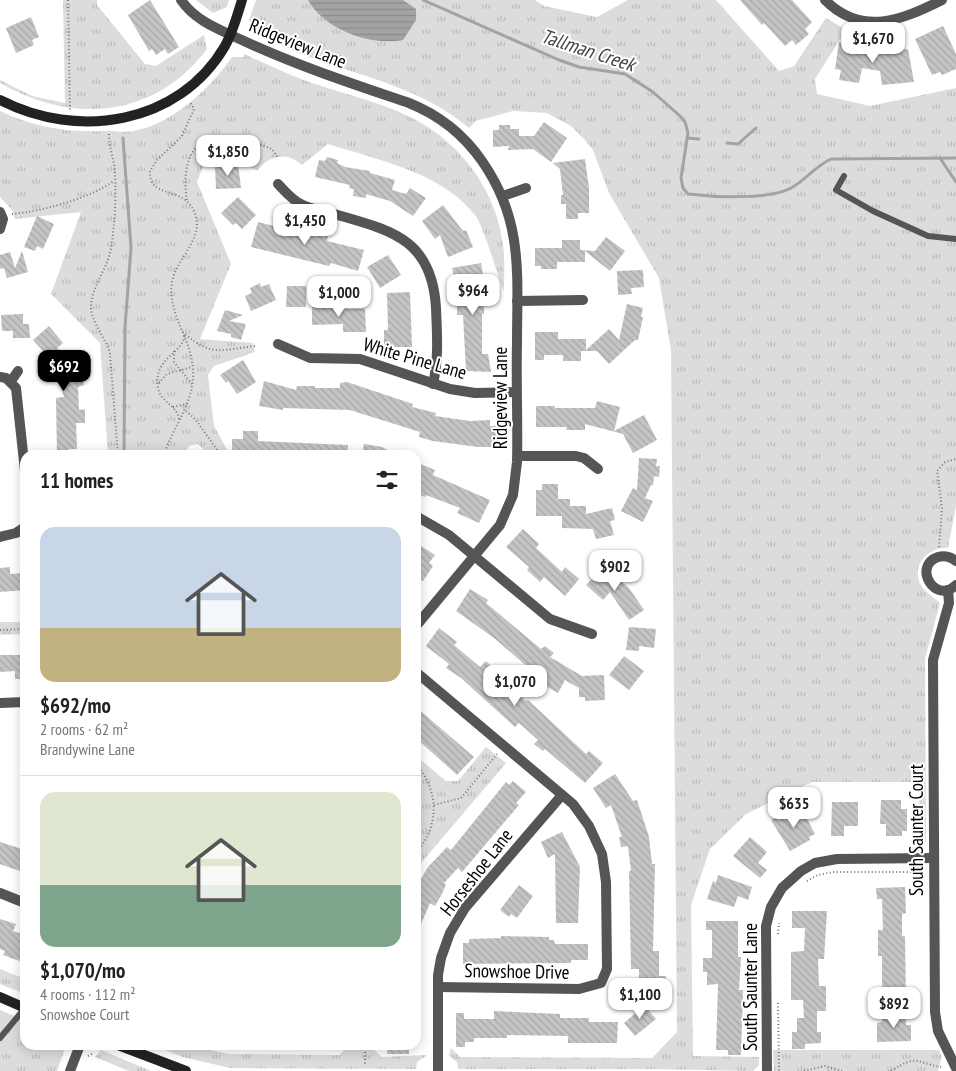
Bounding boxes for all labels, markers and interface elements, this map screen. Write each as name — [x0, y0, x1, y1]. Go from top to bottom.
street label: Ridgeview Lane — [246, 13, 350, 73]
pin: $1,670 — [832, 22, 914, 64]
water label: Tallman Creek — [538, 23, 640, 78]
text: $1,670 — [852, 28, 894, 48]
pin: $1,850 — [187, 134, 269, 177]
text: $1,850 — [207, 141, 249, 161]
pin: $1,450 — [264, 204, 346, 246]
text: $1,450 — [284, 210, 326, 230]
pin: $964 — [443, 274, 503, 316]
pin: $1,000 — [298, 276, 380, 318]
text: $964 — [458, 280, 488, 300]
text: $1,000 — [318, 282, 360, 302]
street label: White Pine Lane — [360, 332, 470, 384]
street label: Ridgeview Lane — [488, 347, 512, 449]
pin: $692 — [34, 350, 94, 392]
text: $692 — [49, 356, 79, 376]
icon: filters — [373, 466, 401, 494]
text: 11 homes — [40, 467, 113, 494]
pin: $902 — [585, 550, 645, 592]
text: $902 — [600, 556, 630, 576]
icon: home — [176, 559, 266, 649]
pin: $1,070 — [474, 664, 556, 707]
text: $1,070 — [494, 671, 536, 691]
text: $692/mo — [40, 692, 111, 719]
text: 2 rooms · 62 m² — [40, 719, 128, 739]
text: Brandywine Lane — [40, 739, 135, 759]
street label: South Saunter Court — [904, 763, 928, 896]
pin: $635 — [764, 786, 824, 829]
text: $635 — [779, 793, 809, 813]
street label: Horseshoe Lane — [434, 823, 518, 920]
icon: home — [176, 825, 266, 915]
street label: South Saunter Lane — [738, 923, 762, 1051]
text: $1,070/mo — [40, 957, 125, 984]
street label: Snowshoe Drive — [464, 958, 570, 984]
pin: $1,100 — [599, 978, 681, 1020]
text: 4 rooms · 112 m² — [40, 984, 136, 1004]
text: $1,100 — [619, 984, 661, 1004]
pin: $892 — [864, 986, 924, 1029]
text: $892 — [879, 993, 909, 1013]
text: Snowshoe Court — [40, 1004, 129, 1024]

